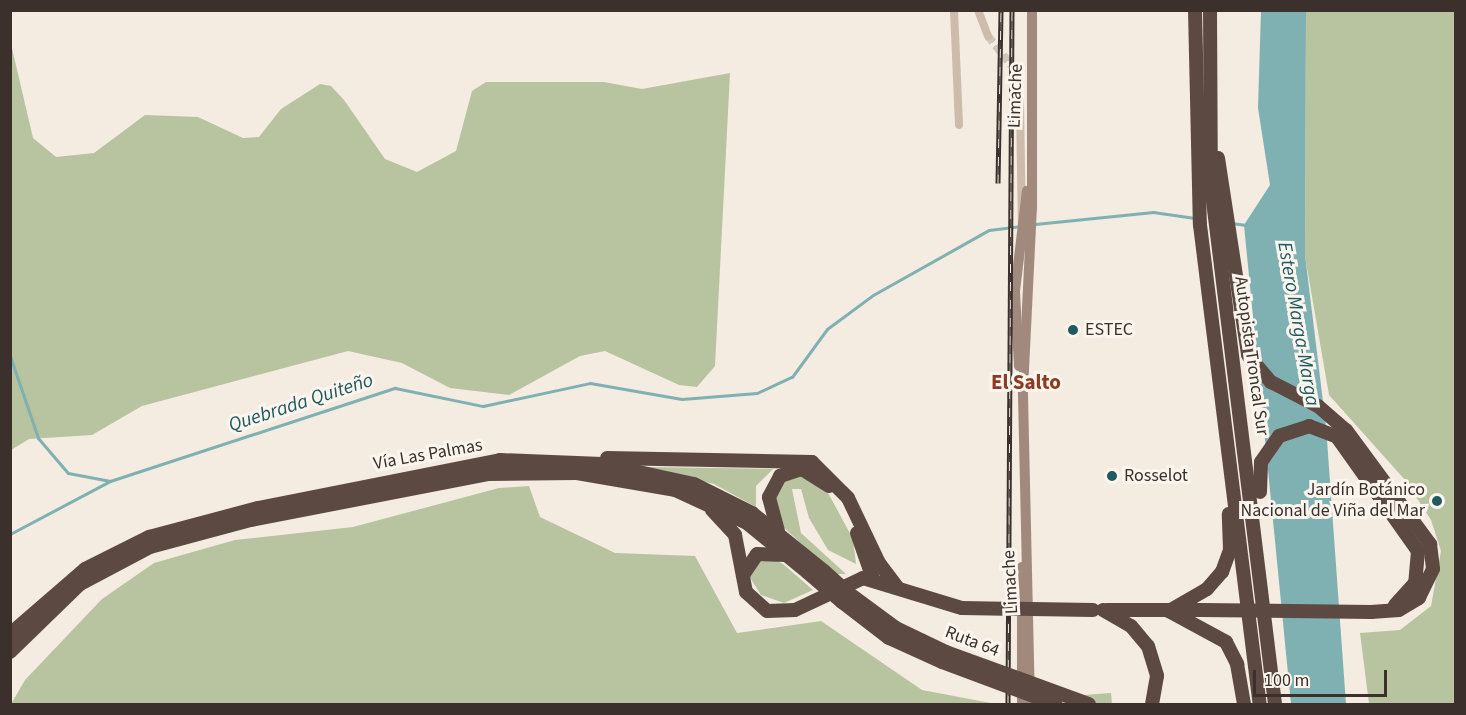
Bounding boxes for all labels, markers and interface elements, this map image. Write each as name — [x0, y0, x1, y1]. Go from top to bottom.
street label: Limache — [1004, 64, 1028, 128]
water label: Estero Marga-Marga — [1272, 240, 1324, 408]
street label: Autopista Troncal Sur — [1229, 275, 1273, 437]
place label: ESTEC — [1085, 319, 1133, 341]
marker: ESTEC — [1066, 323, 1080, 337]
water label: Quebrada Quiteño — [226, 368, 376, 438]
district label: El Salto — [991, 369, 1061, 395]
street label: Vía Las Palmas — [372, 435, 484, 475]
place label: Rosselot — [1124, 465, 1188, 487]
marker: Rosselot — [1105, 469, 1119, 483]
place label: Jardín Botánico Nacional de Viña del Mar — [1241, 480, 1425, 522]
marker: Jardín Botánico Nacional de Viña del Mar — [1430, 494, 1444, 508]
street label: Limache — [999, 549, 1023, 615]
street label: Ruta 64 — [942, 622, 1002, 662]
scale bar — [1256, 658, 1390, 696]
text: 100 m — [1264, 668, 1309, 693]

